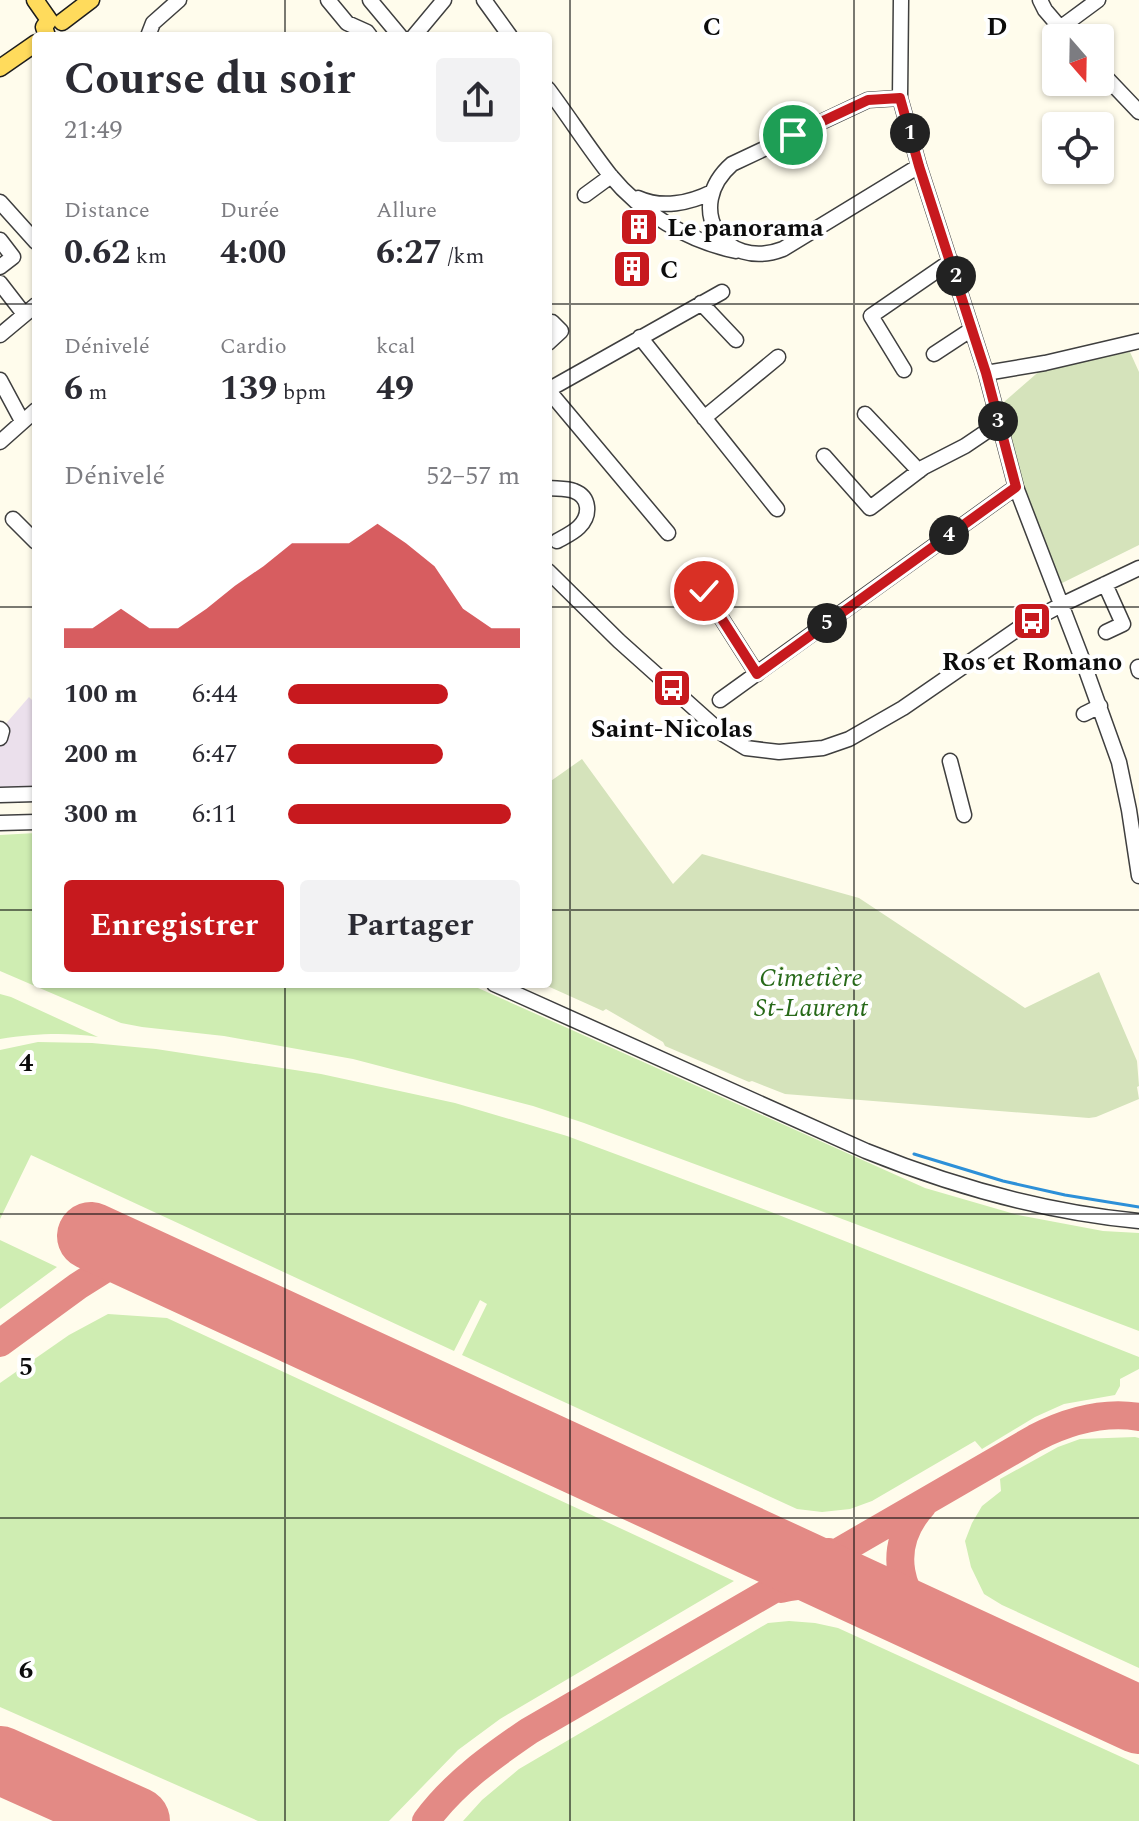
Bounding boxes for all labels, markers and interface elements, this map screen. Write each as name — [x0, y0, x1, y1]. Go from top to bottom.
text: C — [703, 7, 721, 47]
text: D — [987, 7, 1007, 47]
north arrow — [1042, 24, 1114, 96]
map controls — [1042, 24, 1114, 184]
text: Course du soir — [64, 46, 355, 113]
button: share — [436, 58, 520, 142]
pin — [759, 101, 827, 169]
text: 21:49 — [64, 110, 123, 150]
button: locate — [1042, 112, 1114, 184]
icon: arrive — [771, 113, 815, 157]
pin: 1 — [890, 113, 930, 153]
text: 1 — [904, 116, 916, 149]
text: Distance — [64, 194, 150, 227]
text: Durée — [220, 194, 279, 227]
text: Allure — [376, 194, 437, 227]
building icon: Le panorama — [618, 206, 660, 248]
place label: Le panorama — [667, 208, 824, 248]
text: 0.62 — [64, 227, 130, 279]
text: 4:00 — [220, 227, 286, 279]
text: 6:27 — [376, 227, 442, 279]
text: km — [130, 240, 167, 273]
text: /km — [442, 240, 485, 273]
building icon: C — [611, 248, 653, 290]
place label: C — [660, 250, 679, 290]
pin: 2 — [936, 256, 976, 296]
text: 2 — [950, 259, 962, 292]
text: Dénivelé — [64, 330, 150, 363]
text: Cardio — [220, 330, 287, 363]
text: kcal — [376, 330, 416, 363]
text: 6 — [64, 363, 83, 415]
text: 139 — [220, 363, 277, 415]
text: 49 — [376, 363, 414, 415]
text: m — [83, 376, 108, 409]
text: bpm — [277, 376, 326, 409]
pin: 3 — [978, 401, 1018, 441]
text: 3 — [992, 404, 1004, 437]
text: Dénivelé — [64, 456, 165, 496]
text: 52–57 m — [426, 456, 520, 496]
pin: 4 — [929, 515, 969, 555]
text: 4 — [943, 518, 955, 551]
pin — [670, 557, 738, 625]
icon: check — [682, 569, 726, 613]
bus stop icon: Ros et Romano — [1011, 600, 1053, 642]
pin: 5 — [807, 603, 847, 643]
text: 5 — [821, 606, 833, 639]
place label: Ros et Romano — [942, 642, 1122, 682]
bus stop icon: Saint-Nicolas — [651, 667, 693, 709]
text: 100 m — [64, 674, 138, 714]
text: 6:44 — [192, 674, 238, 714]
place label: Saint-Nicolas — [591, 709, 753, 749]
text: 200 m — [64, 734, 138, 774]
text: 6:47 — [192, 734, 238, 774]
text: 300 m — [64, 794, 138, 834]
text: 6:11 — [192, 794, 238, 834]
button: Enregistrer — [64, 880, 284, 972]
button: Partager — [300, 880, 520, 972]
park label: Cimetière St-Laurent — [754, 958, 869, 1028]
text: 4 — [19, 1043, 34, 1083]
text: 5 — [19, 1347, 33, 1387]
text: 6 — [19, 1650, 33, 1690]

